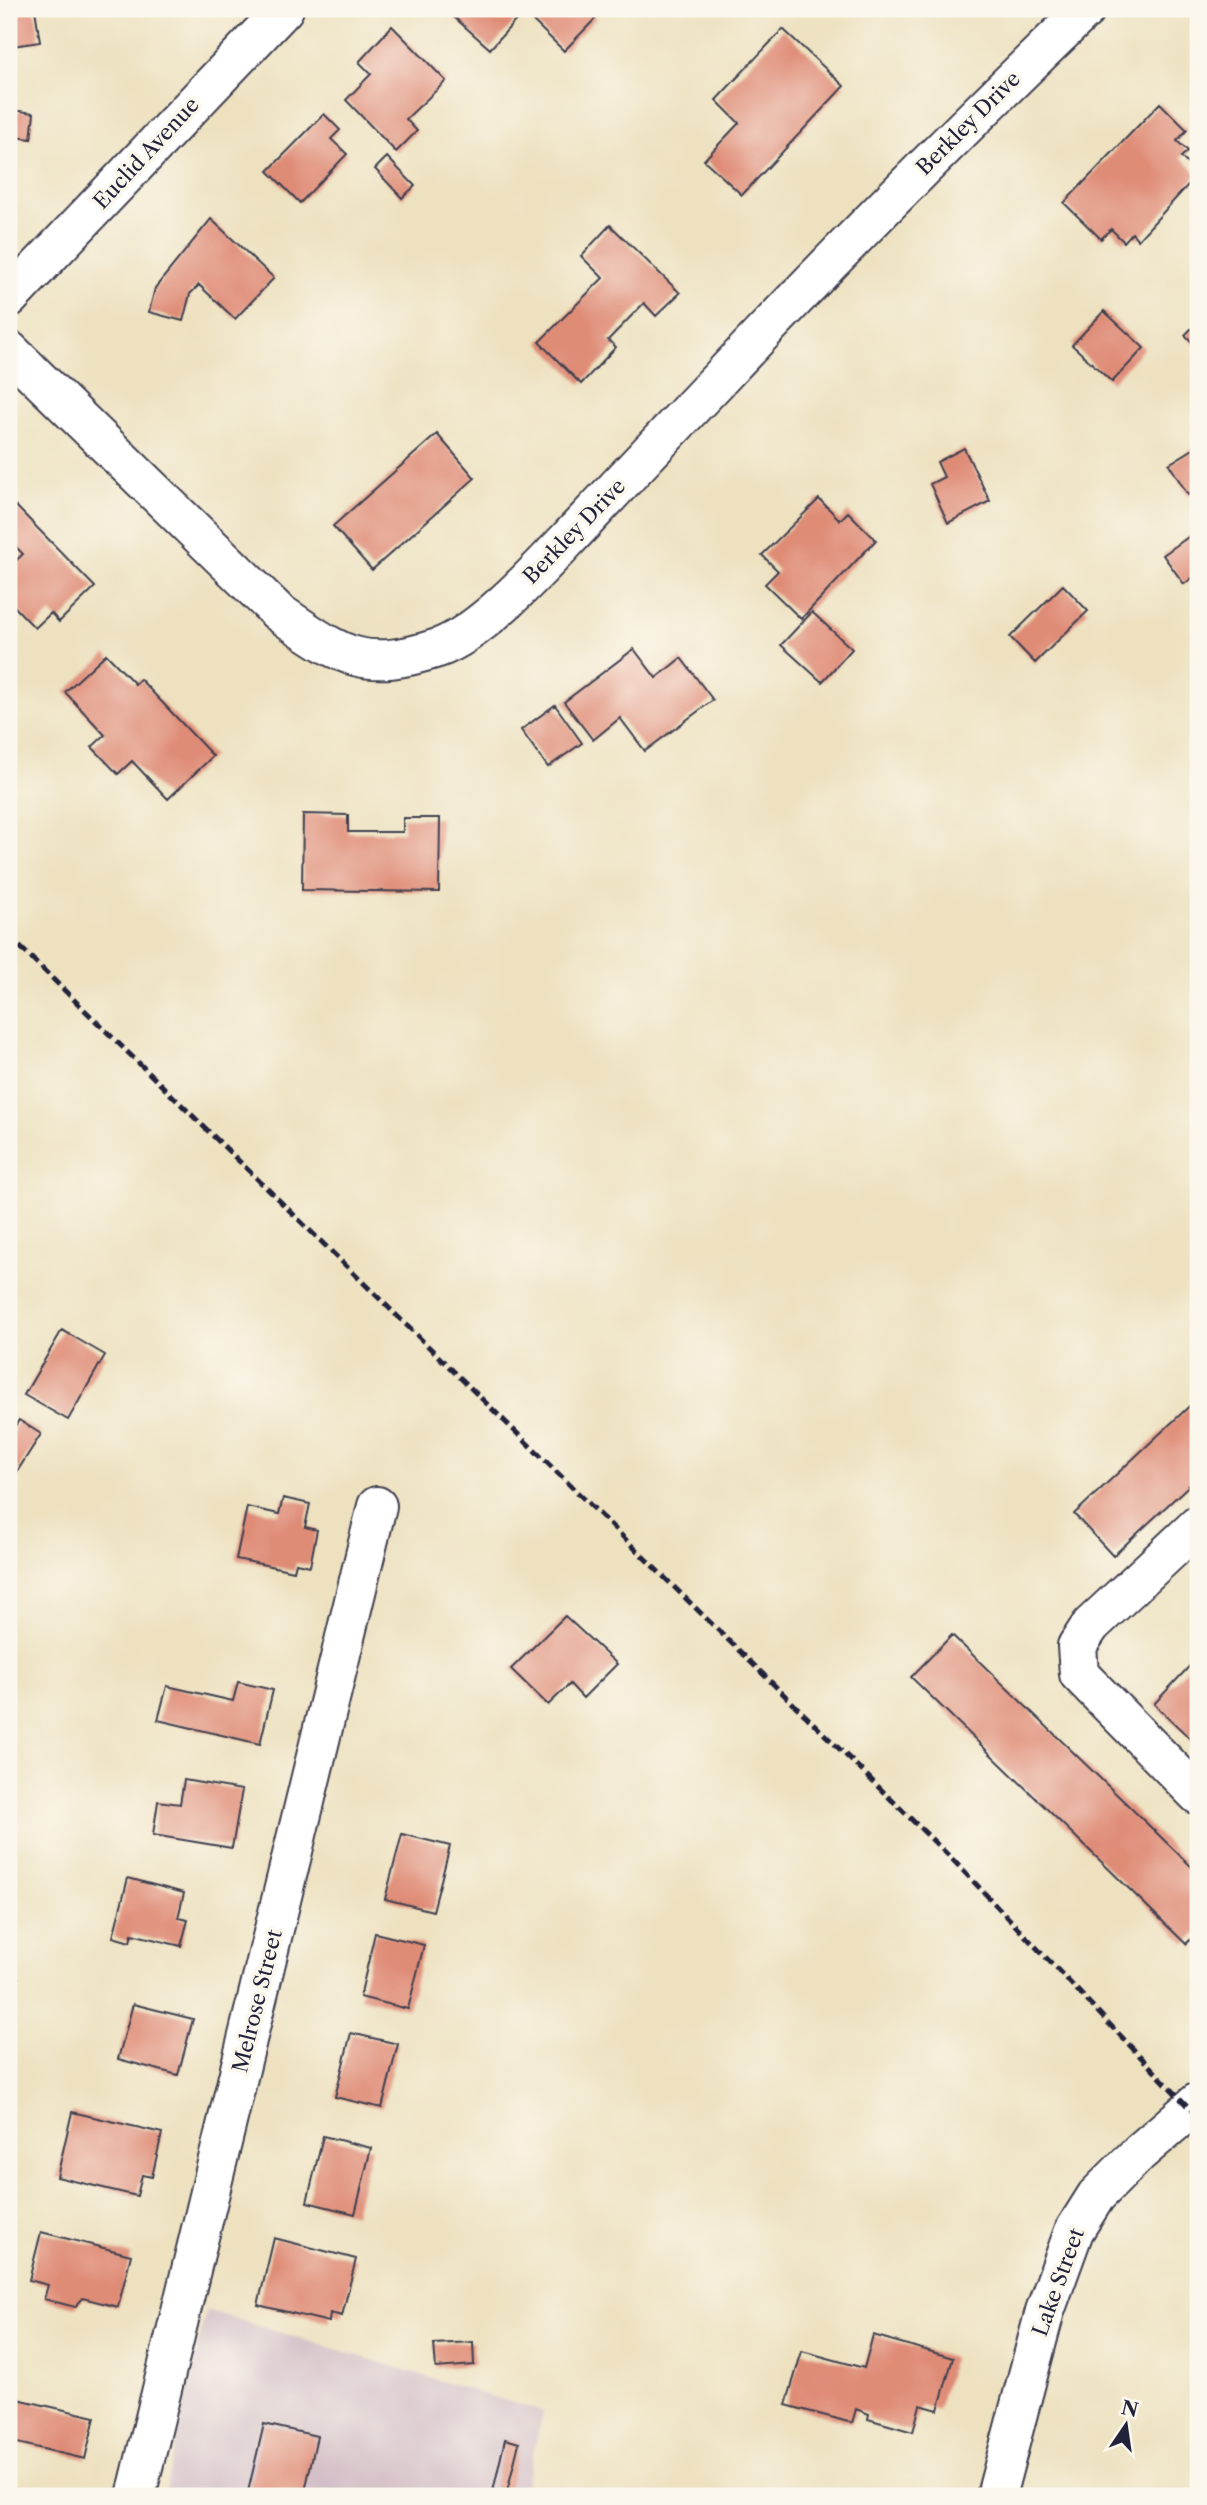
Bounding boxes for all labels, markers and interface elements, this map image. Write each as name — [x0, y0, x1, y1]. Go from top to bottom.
street label: Berkley Drive — [911, 66, 1025, 180]
street label: Euclid Avenue — [88, 92, 204, 214]
street label: Berkley Drive — [518, 473, 630, 589]
street label: Melrose Street — [227, 1926, 287, 2075]
street label: Lake Street — [1027, 2224, 1089, 2339]
north arrow — [1092, 2390, 1162, 2460]
text: N — [1119, 2396, 1140, 2422]

